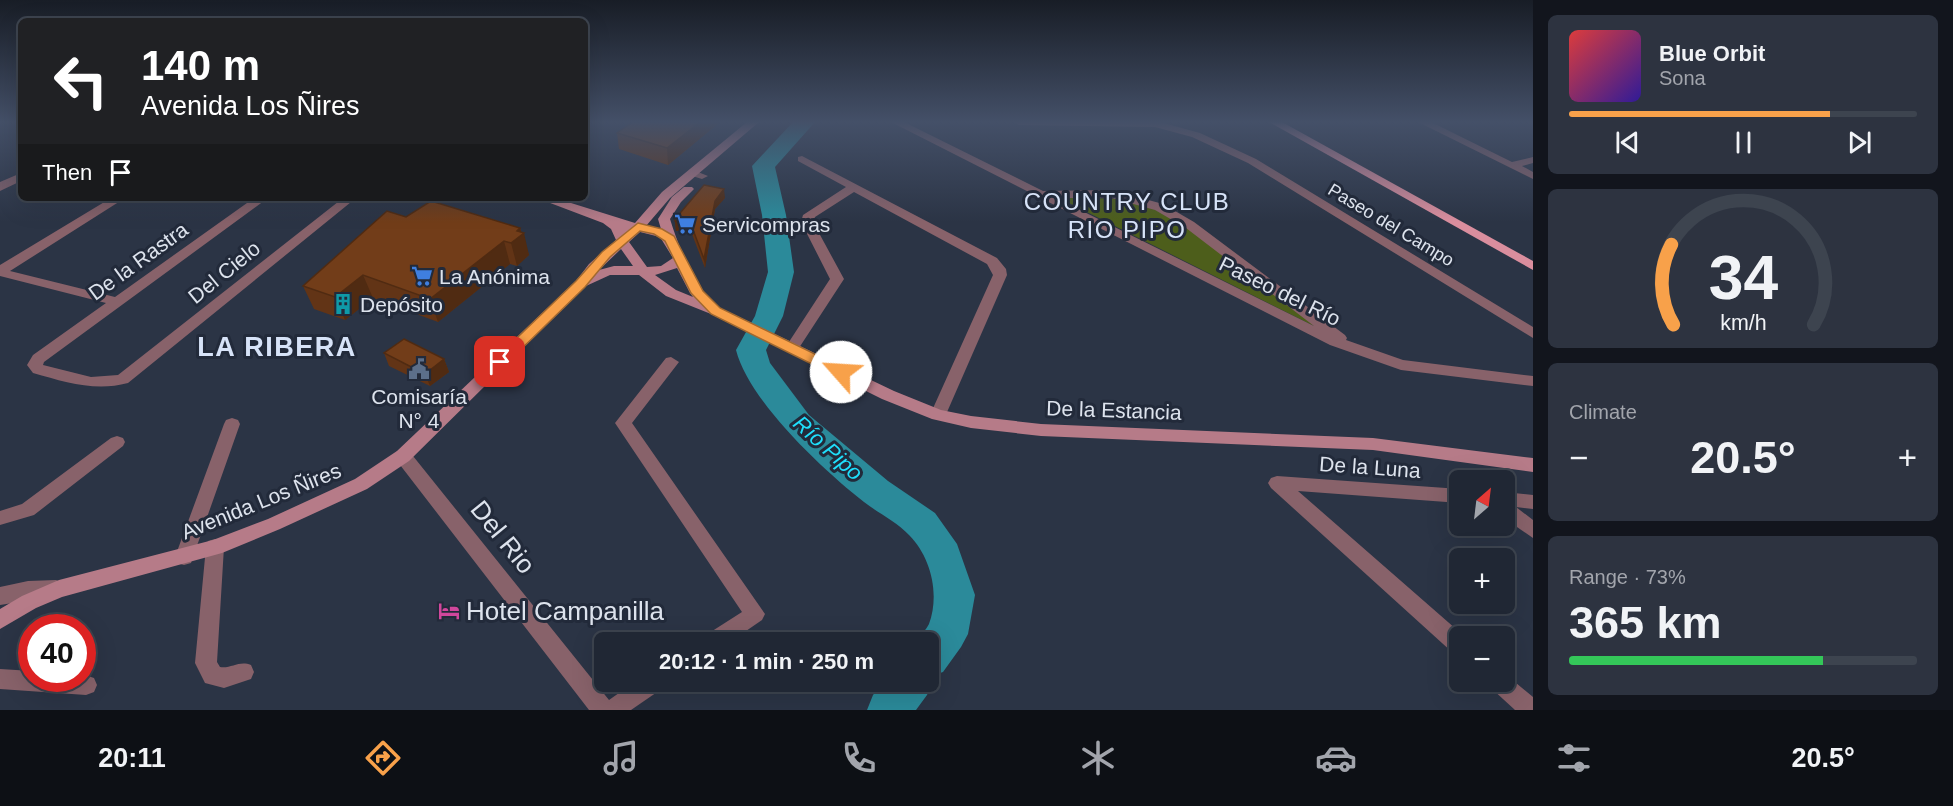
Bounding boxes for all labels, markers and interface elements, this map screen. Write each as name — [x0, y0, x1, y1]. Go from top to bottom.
text: Blue Orbit — [1659, 41, 1765, 66]
icon: left — [42, 42, 120, 120]
text: 140 m — [141, 42, 260, 89]
text: Sona — [1659, 67, 1706, 89]
text: Avenida Los Ñires — [141, 91, 360, 121]
icon: previous — [1611, 126, 1644, 159]
icon: pause — [1727, 126, 1760, 159]
icon: next — [1843, 126, 1876, 159]
icon: arrive — [104, 156, 137, 189]
text: Then — [42, 160, 92, 185]
street label: Paseo del Campo — [1325, 180, 1457, 270]
district label: COUNTRY CLUB RIO PIPO — [1024, 188, 1230, 243]
supermarket icon: Servicompras — [673, 212, 697, 236]
place label: Servicompras — [702, 213, 830, 236]
street label: De la Rastra — [84, 217, 192, 305]
street label: Del Cielo — [184, 236, 264, 308]
text: 34 — [1708, 243, 1778, 312]
street label: Paseo del Río — [1216, 252, 1344, 330]
supermarket icon: La Anónima — [410, 264, 434, 288]
place label: La Anónima — [439, 265, 550, 288]
building icon: Depósito — [331, 292, 355, 316]
place label: Depósito — [360, 293, 443, 316]
text: km/h — [1720, 312, 1766, 336]
district label: LA RIBERA — [197, 332, 357, 362]
pin — [474, 336, 525, 387]
position arrow — [809, 340, 873, 404]
icon: arrive — [483, 345, 516, 378]
public building icon: Comisaría N° 4 — [407, 357, 431, 381]
place label: Comisaría N° 4 — [371, 385, 467, 432]
street label: De la Estancia — [1046, 396, 1182, 424]
text: Climate — [1569, 401, 1637, 423]
water label: Río Pipo — [788, 410, 868, 486]
text: 20.5° — [1690, 432, 1796, 483]
text: − — [1569, 439, 1588, 476]
text: + — [1898, 439, 1917, 476]
street label: De la Luna — [1319, 452, 1422, 482]
street label: Avenida Los Ñires — [178, 458, 344, 544]
north arrow — [1449, 470, 1515, 536]
map controls — [1449, 470, 1515, 692]
street label: Del Rio — [465, 494, 541, 580]
button: + — [1449, 548, 1515, 614]
text: Range · 73% — [1569, 566, 1686, 588]
place label: Hotel Campanilla — [466, 596, 665, 626]
text: 365 km — [1569, 597, 1722, 648]
hotel icon: Hotel Campanilla — [437, 599, 461, 623]
speed limit sign: 40 — [18, 614, 96, 692]
button: − — [1449, 626, 1515, 692]
text: 20:12 · 1 min · 250 m — [659, 649, 874, 674]
icon: directions — [362, 737, 404, 779]
icon: music — [600, 737, 642, 779]
icon: phone — [838, 737, 880, 779]
icon: climate — [1077, 737, 1119, 779]
icon: car — [1315, 737, 1357, 779]
icon: filters — [1553, 737, 1595, 779]
text: 20:11 — [98, 743, 166, 773]
text: 20.5° — [1791, 743, 1855, 773]

